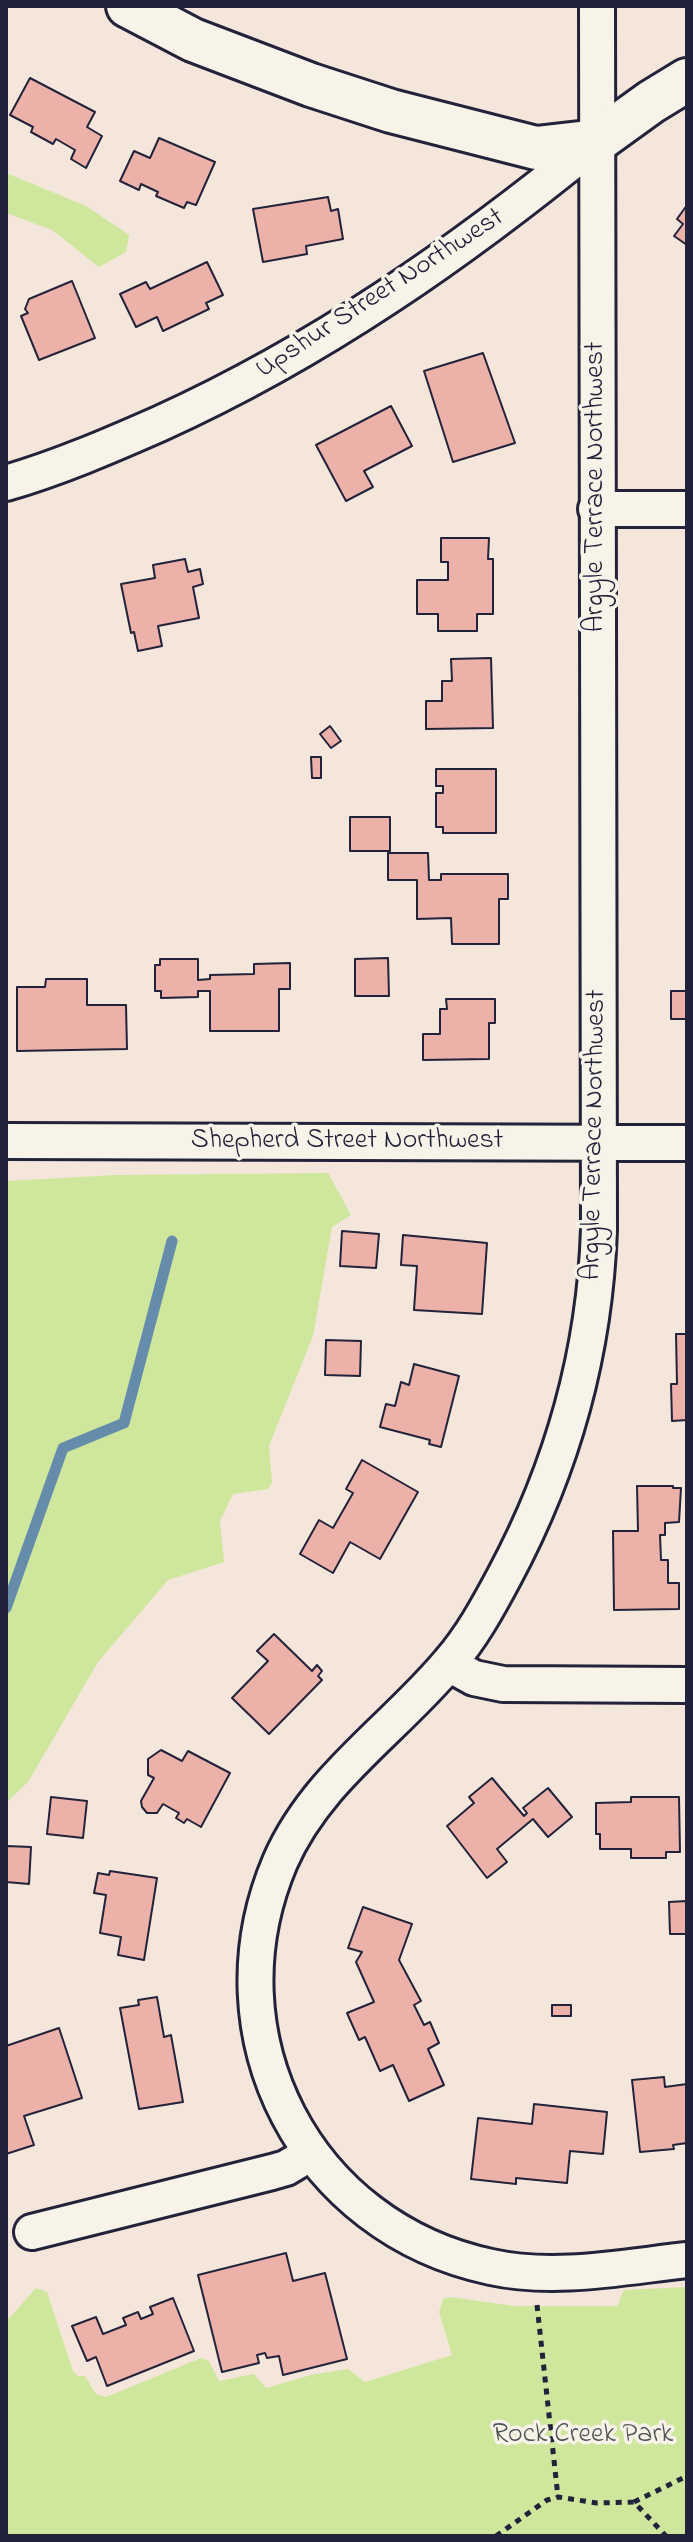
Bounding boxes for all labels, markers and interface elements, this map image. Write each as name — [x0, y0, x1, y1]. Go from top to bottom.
street label: Upshur Street Northwest — [251, 202, 511, 388]
street label: Argyle Terrace Northwest — [580, 342, 614, 632]
street label: Argyle Terrace Northwest — [577, 989, 615, 1281]
street label: Shepherd Street Northwest — [191, 1125, 503, 1159]
park label: Rock Creek Park — [493, 2419, 673, 2453]

